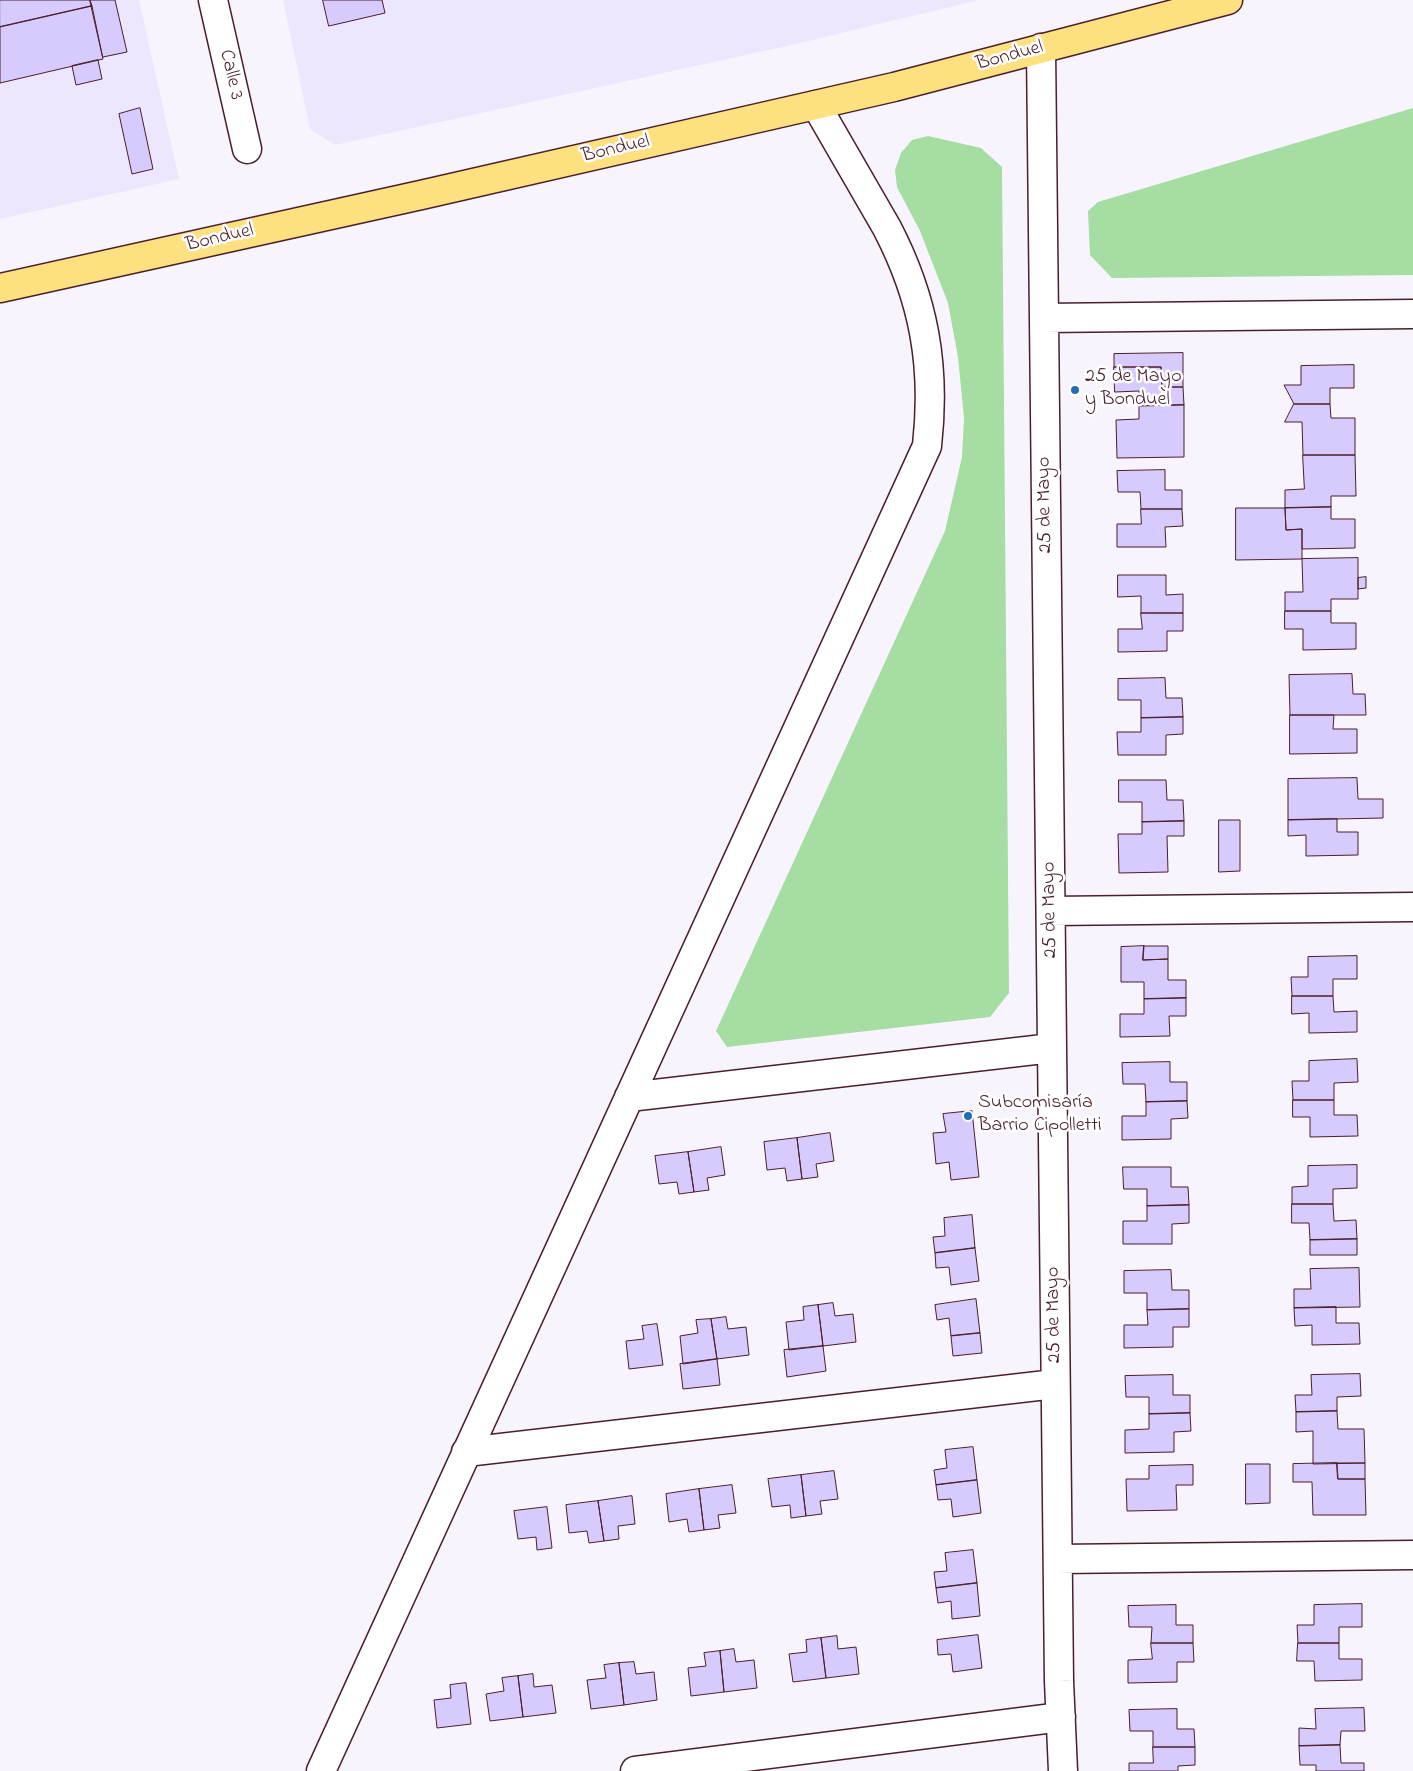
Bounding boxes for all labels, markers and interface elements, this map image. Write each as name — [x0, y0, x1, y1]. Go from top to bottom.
street label: Bonduel — [974, 37, 1046, 77]
street label: Calle 3 — [213, 48, 247, 102]
street label: Bonduel — [580, 131, 652, 169]
street label: Bonduel — [184, 220, 256, 258]
place label: 25 de Mayo y Bonduel — [1085, 366, 1182, 413]
marker: 25 de Mayo y Bonduel — [1069, 384, 1081, 396]
street label: 25 de Mayo — [1033, 456, 1059, 554]
street label: 25 de Mayo — [1038, 861, 1064, 959]
place label: Subcomisaría Barrio Cipolletti — [978, 1092, 1102, 1139]
marker: Subcomisaría Barrio Cipolletti — [962, 1110, 974, 1122]
street label: 25 de Mayo — [1042, 1266, 1068, 1364]

